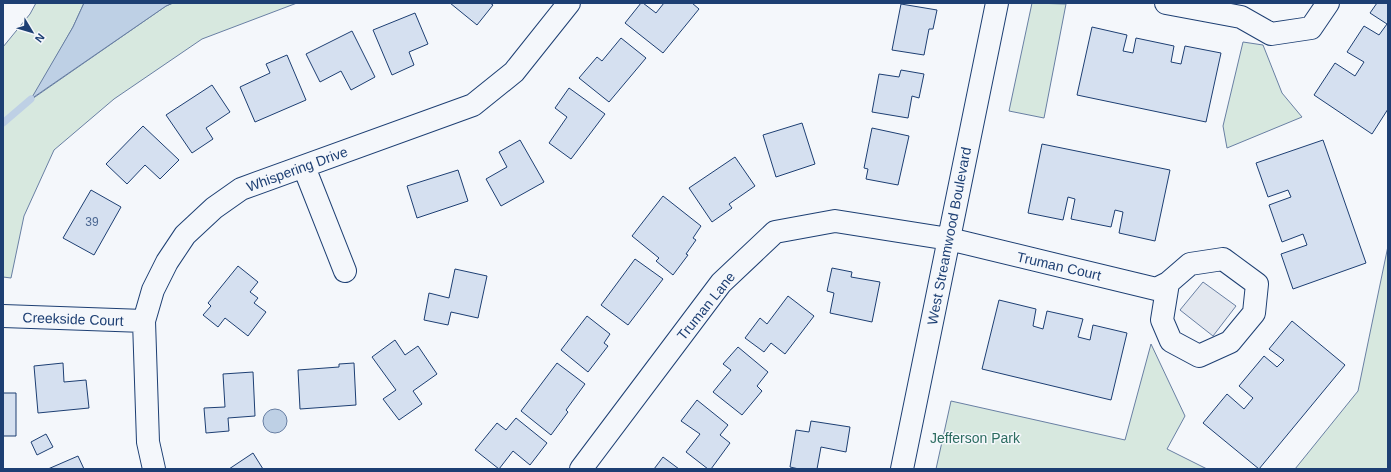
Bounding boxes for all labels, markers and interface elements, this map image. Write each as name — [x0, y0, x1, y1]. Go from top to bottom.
north arrow — [12, 12, 52, 52]
text: N — [33, 31, 47, 45]
street label: Whispering Drive — [244, 143, 350, 195]
street label: West Streamwood Boulevard — [924, 146, 974, 326]
house number: 39 — [85, 215, 99, 229]
street label: Truman Court — [1015, 249, 1103, 283]
street label: Truman Lane — [674, 269, 738, 343]
street label: Creekside Court — [22, 309, 124, 329]
park label: Jefferson Park — [930, 430, 1021, 446]

